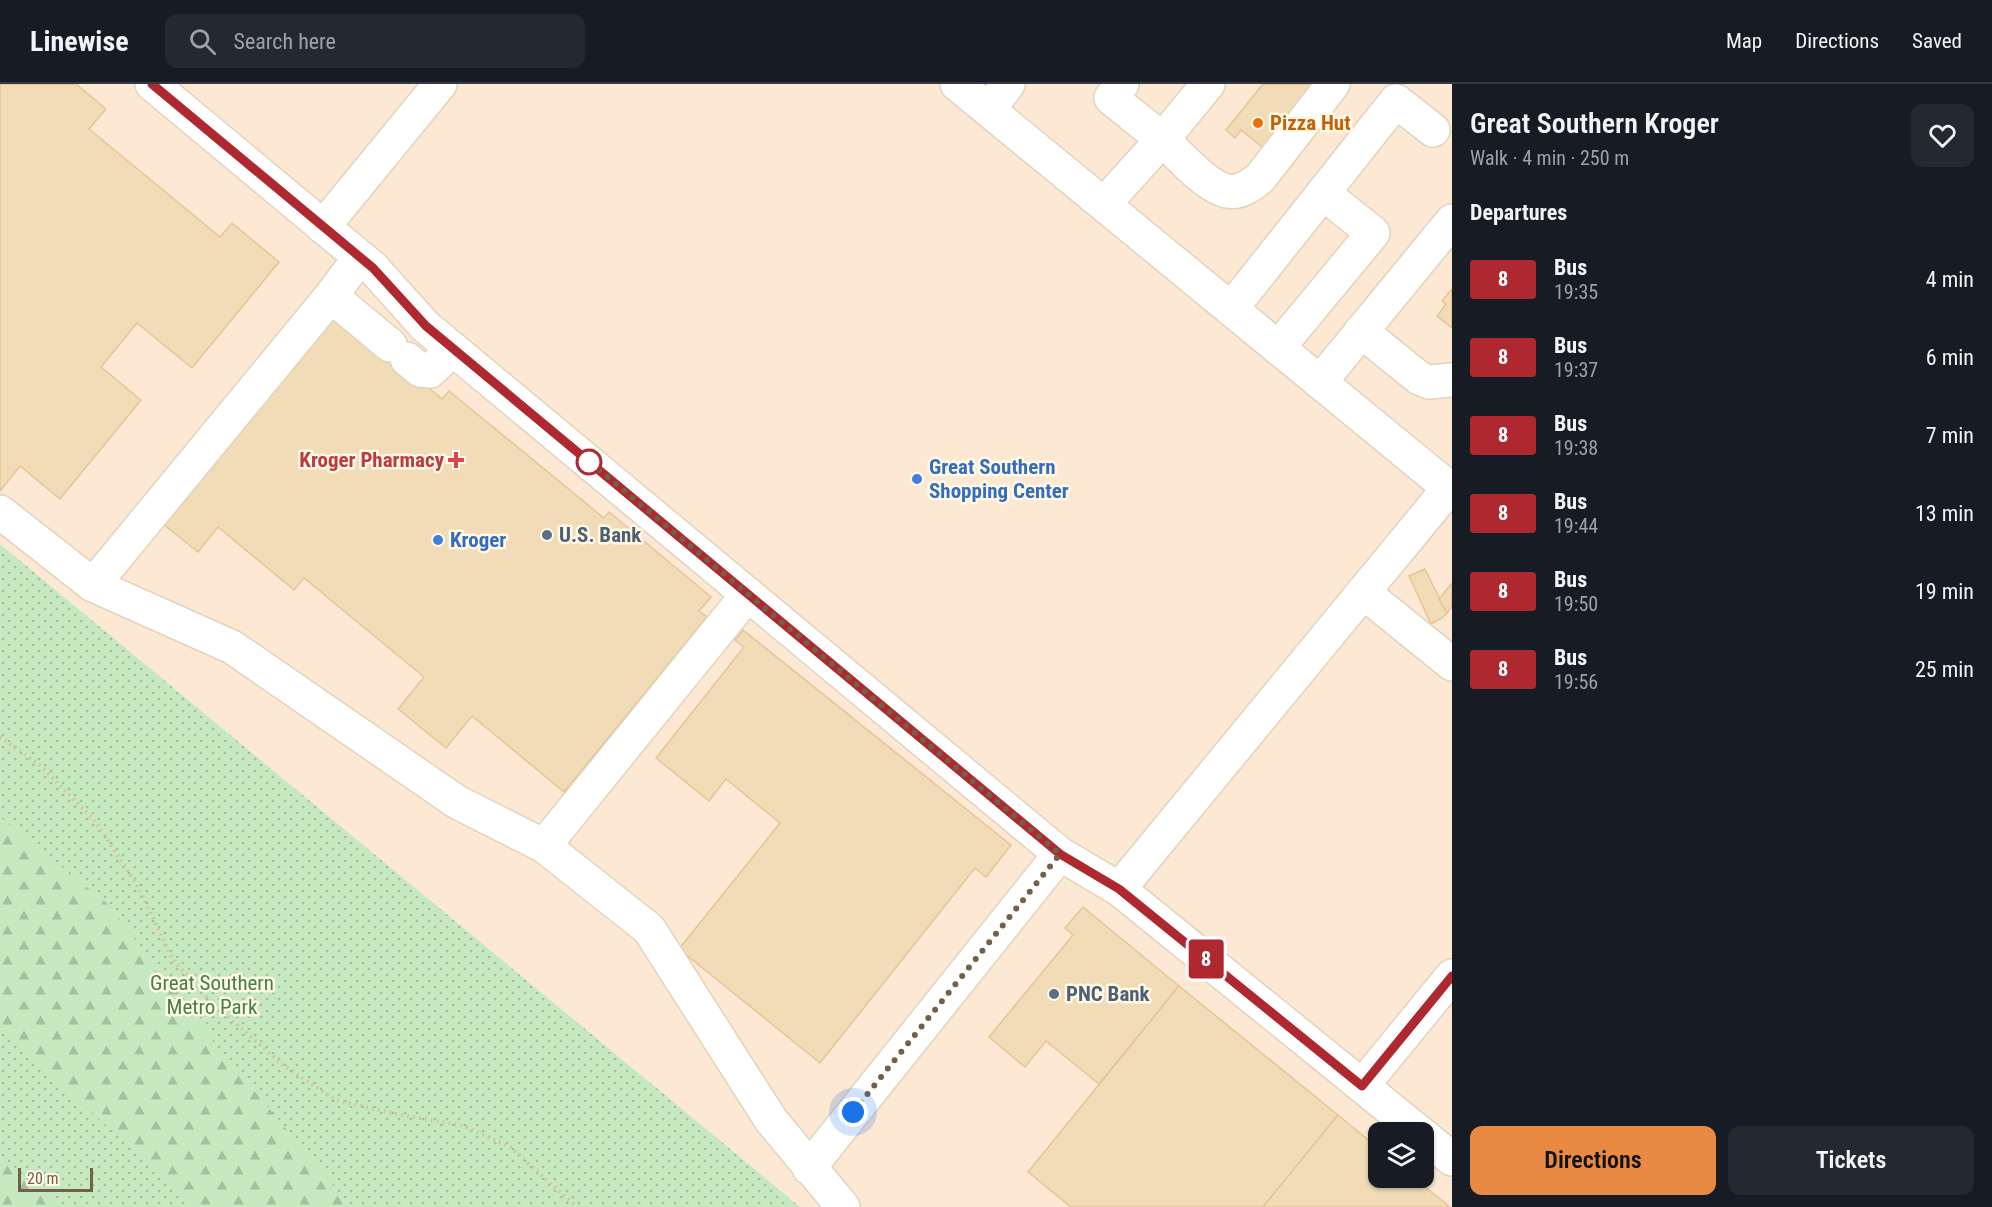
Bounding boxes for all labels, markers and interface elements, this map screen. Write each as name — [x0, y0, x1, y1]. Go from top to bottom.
search box — [165, 14, 585, 68]
text: Linewise — [30, 25, 129, 58]
icon: search — [186, 25, 219, 58]
text: Search here — [234, 29, 336, 54]
text: Map — [1726, 29, 1762, 53]
text: Directions — [1795, 29, 1879, 53]
text: Saved — [1912, 29, 1962, 53]
button: heart — [1911, 104, 1974, 167]
text: Great Southern Kroger — [1470, 107, 1719, 140]
place label: Pizza Hut — [1270, 111, 1351, 135]
marker: Pizza Hut — [1251, 116, 1265, 130]
text: Walk · 4 min · 250 m — [1470, 146, 1629, 170]
text: Departures — [1470, 200, 1567, 225]
text: Bus — [1554, 255, 1587, 280]
text: 8 — [1498, 267, 1508, 291]
text: 4 min — [1926, 267, 1974, 292]
text: 19:35 — [1554, 280, 1598, 304]
text: Bus — [1554, 333, 1587, 358]
text: 8 — [1498, 345, 1508, 369]
text: 6 min — [1926, 345, 1974, 370]
text: 19:37 — [1554, 358, 1598, 382]
text: Bus — [1554, 411, 1587, 436]
text: 8 — [1498, 423, 1508, 447]
text: 7 min — [1926, 423, 1974, 448]
text: 19:38 — [1554, 436, 1598, 460]
place label: Kroger Pharmacy — [299, 448, 445, 472]
unlabelled marker — [576, 449, 602, 475]
marker: Kroger Pharmacy — [449, 453, 463, 467]
place label: Great Southern Shopping Center — [929, 455, 1069, 503]
marker: Great Southern Shopping Center — [910, 472, 924, 486]
text: Bus — [1554, 489, 1587, 514]
text: 8 — [1498, 501, 1508, 525]
text: 13 min — [1915, 501, 1974, 526]
text: 19:44 — [1554, 514, 1598, 538]
place label: U.S. Bank — [559, 523, 642, 547]
place label: Kroger — [450, 528, 506, 552]
marker: U.S. Bank — [540, 528, 554, 542]
marker: Kroger — [431, 533, 445, 547]
text: Bus — [1554, 567, 1587, 592]
text: 8 — [1498, 579, 1508, 603]
text: 19 min — [1915, 579, 1974, 604]
text: 19:50 — [1554, 592, 1598, 616]
text: Bus — [1554, 645, 1587, 670]
text: 8 — [1498, 657, 1508, 681]
text: 25 min — [1915, 657, 1974, 682]
text: 19:56 — [1554, 670, 1598, 694]
line badge: 8 — [1186, 940, 1226, 978]
text: 8 — [1201, 947, 1211, 971]
park label: Great Southern Metro Park — [150, 971, 274, 1019]
place label: PNC Bank — [1066, 982, 1151, 1006]
marker: PNC Bank — [1047, 987, 1061, 1001]
your location — [838, 1097, 868, 1127]
map controls — [1368, 1122, 1434, 1188]
button: layers — [1368, 1122, 1434, 1188]
button: Directions — [1470, 1126, 1716, 1195]
button: Tickets — [1728, 1126, 1974, 1195]
scale bar — [18, 1165, 93, 1192]
text: 20 m — [27, 1169, 59, 1188]

